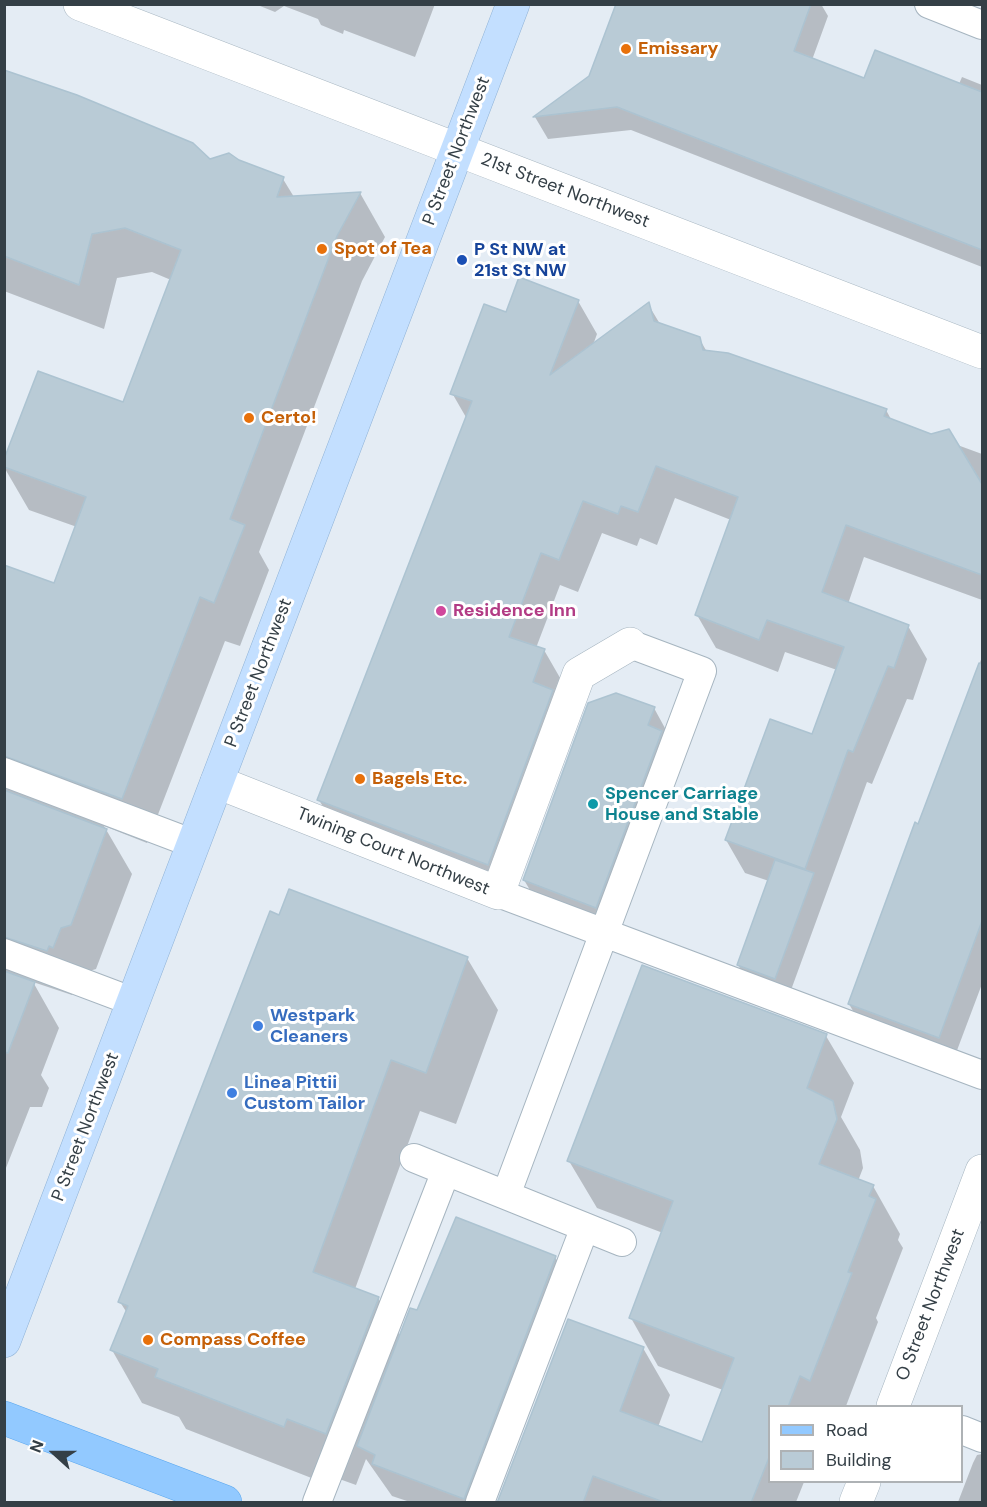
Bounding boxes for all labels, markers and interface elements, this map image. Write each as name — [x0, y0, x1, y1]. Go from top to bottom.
place label: Emissary — [638, 38, 718, 60]
marker: Emissary — [619, 42, 633, 56]
street label: P Street Northwest — [419, 74, 495, 228]
street label: 21st Street Northwest — [478, 149, 652, 233]
place label: Spot of Tea — [334, 238, 432, 260]
place label: P St NW at 21st St NW — [474, 239, 567, 282]
marker: Spot of Tea — [315, 242, 329, 256]
marker: P St NW at 21st St NW — [455, 253, 469, 267]
place label: Certo! — [261, 407, 317, 429]
marker: Certo! — [242, 411, 256, 425]
street label: P Street Northwest — [221, 596, 297, 750]
place label: Residence Inn — [453, 600, 576, 622]
marker: Residence Inn — [434, 604, 448, 618]
place label: Bagels Etc. — [372, 768, 467, 790]
marker: Bagels Etc. — [353, 772, 367, 786]
place label: Spencer Carriage House and Stable — [605, 783, 759, 826]
marker: Spencer Carriage House and Stable — [586, 797, 600, 811]
street label: Twining Court Northwest — [293, 803, 493, 901]
place label: Westpark Cleaners — [270, 1005, 355, 1048]
marker: Westpark Cleaners — [251, 1019, 265, 1033]
street label: P Street Northwest — [48, 1050, 124, 1204]
place label: Linea Pittii Custom Tailor — [244, 1072, 365, 1114]
marker: Linea Pittii Custom Tailor — [225, 1086, 239, 1100]
street label: O Street Northwest — [892, 1226, 970, 1384]
place label: Compass Coffee — [160, 1329, 306, 1351]
marker: Compass Coffee — [141, 1333, 155, 1347]
legend — [768, 1405, 963, 1483]
text: Road — [826, 1418, 868, 1442]
north arrow — [24, 1423, 84, 1483]
text: N — [25, 1437, 49, 1456]
text: Building — [826, 1448, 891, 1472]

